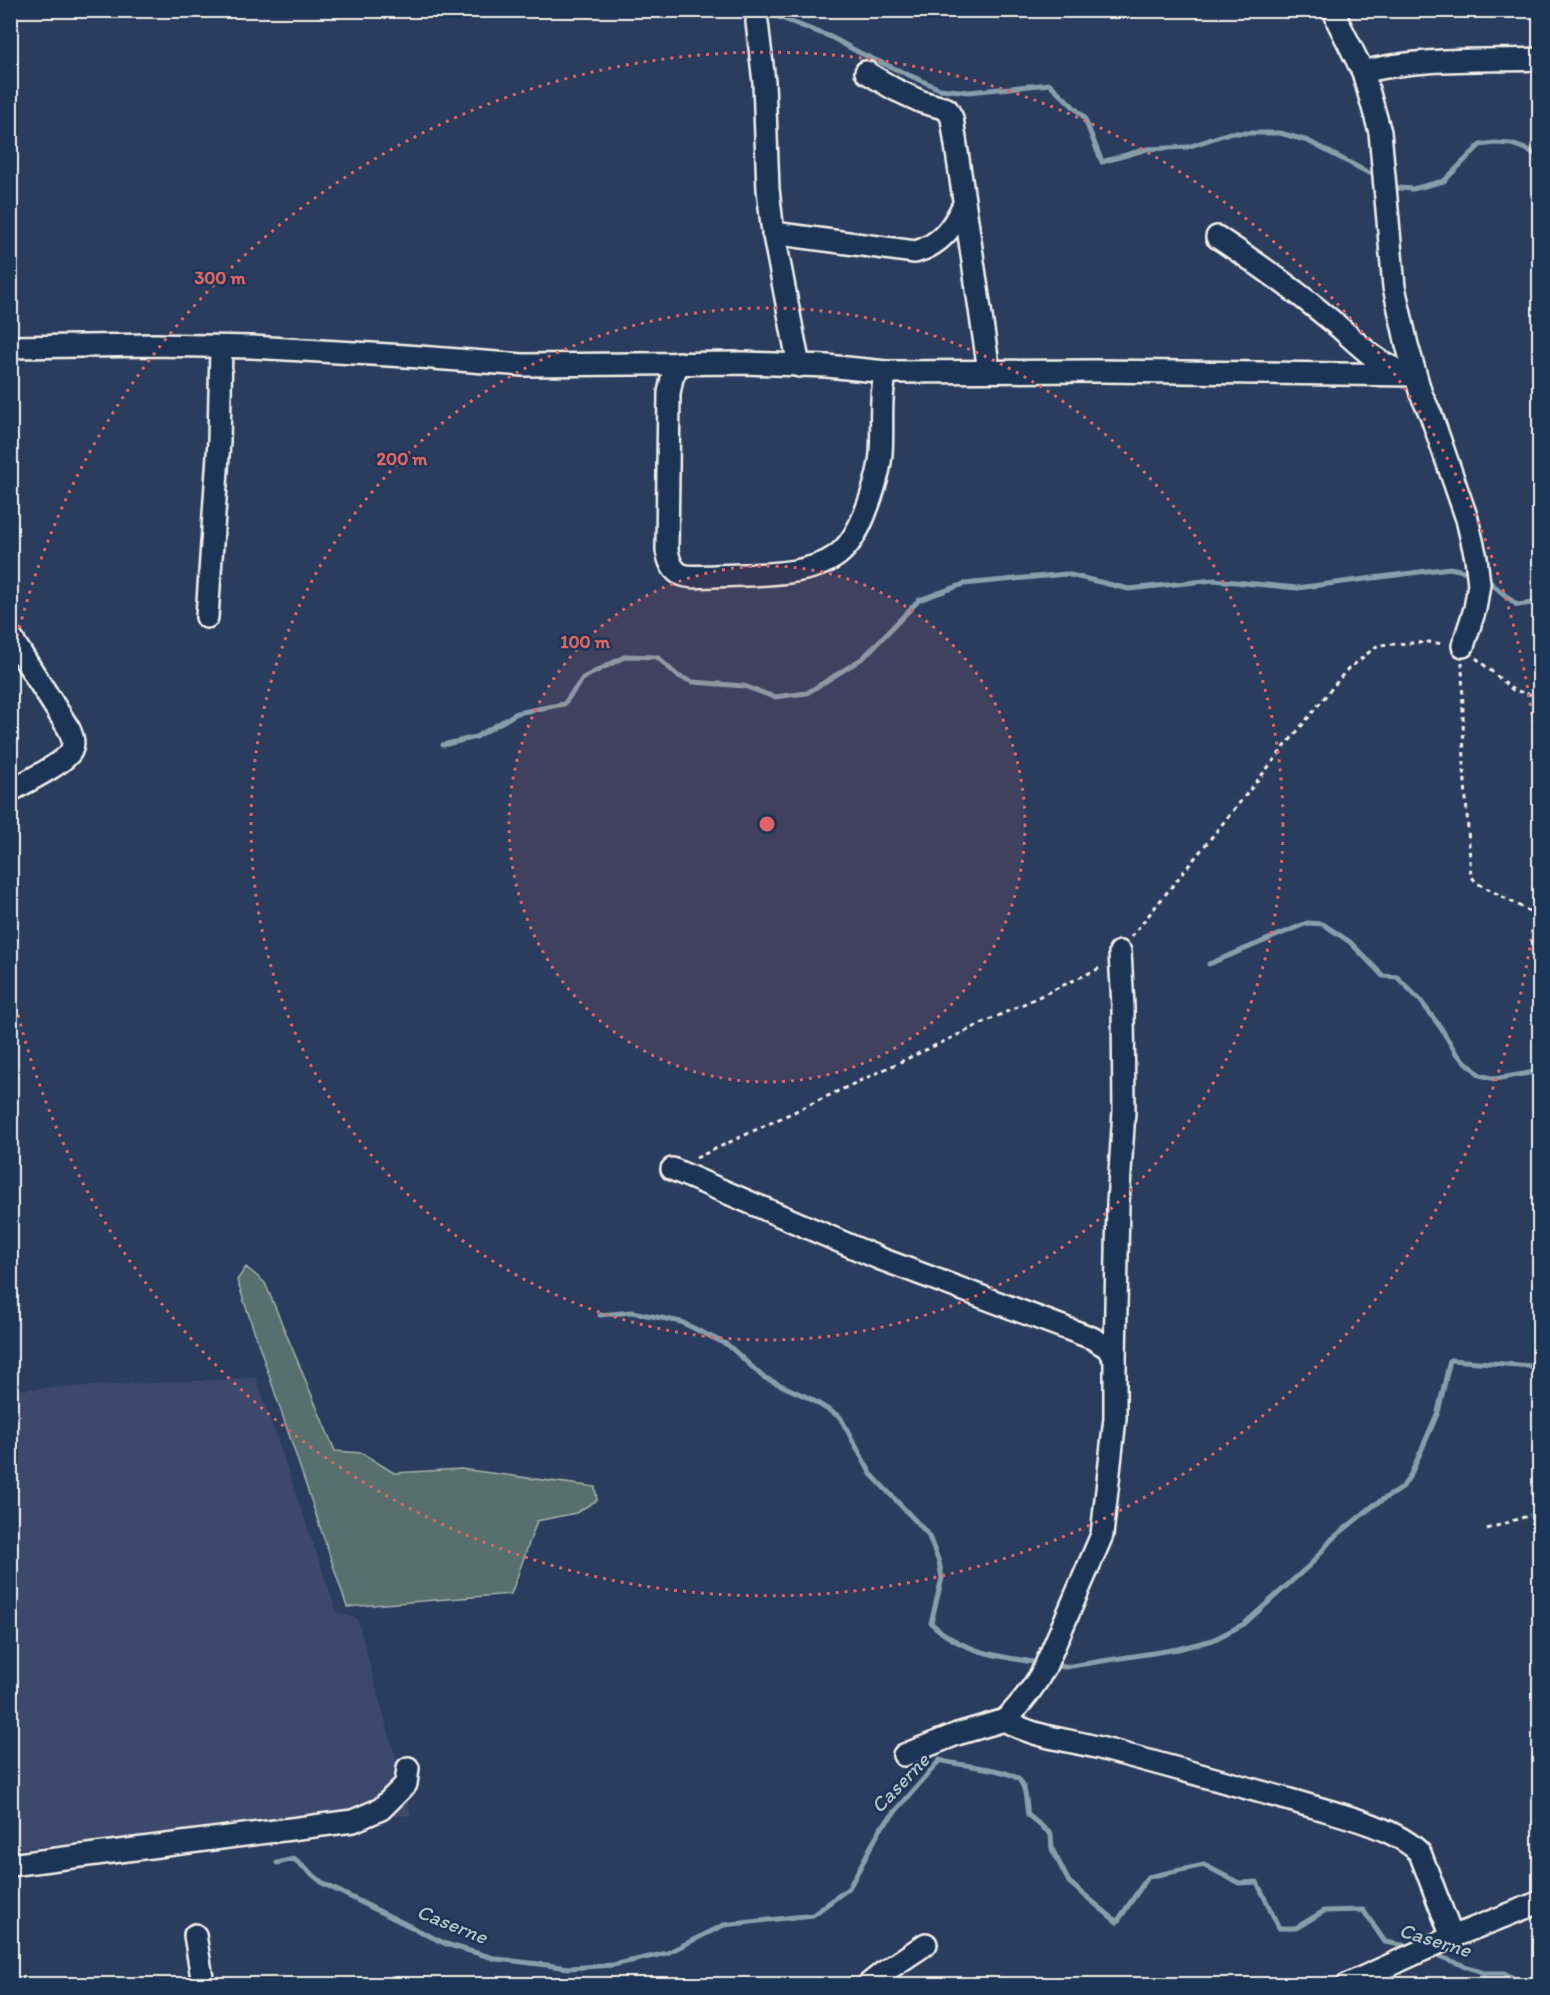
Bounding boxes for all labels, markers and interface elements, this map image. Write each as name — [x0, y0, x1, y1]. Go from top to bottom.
text: 300 m — [194, 267, 246, 289]
text: 200 m — [377, 448, 428, 470]
text: 100 m — [560, 631, 611, 653]
centre of rings — [757, 814, 777, 834]
water label: Caserne — [865, 1747, 935, 1818]
water label: Caserne — [413, 1898, 492, 1949]
water label: Caserne — [1396, 1917, 1475, 1963]

